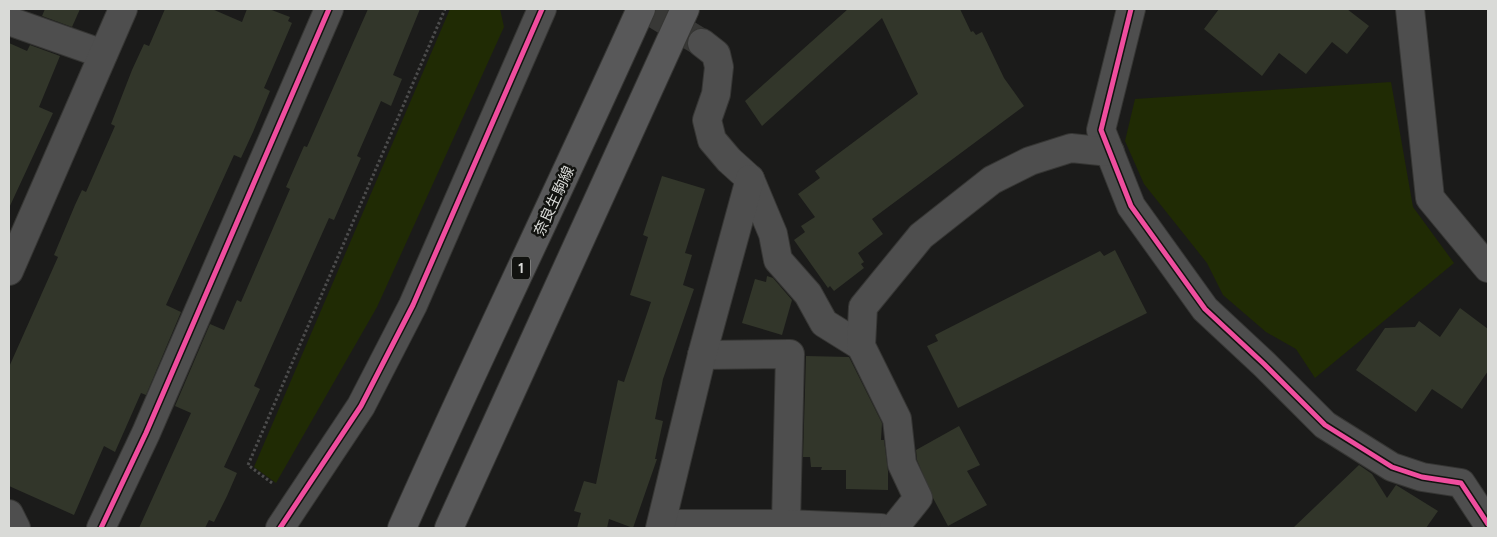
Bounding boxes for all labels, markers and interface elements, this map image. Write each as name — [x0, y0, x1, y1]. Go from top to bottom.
street label: 奈良生駒線 — [530, 163, 578, 239]
road number: 1 — [512, 256, 530, 280]

